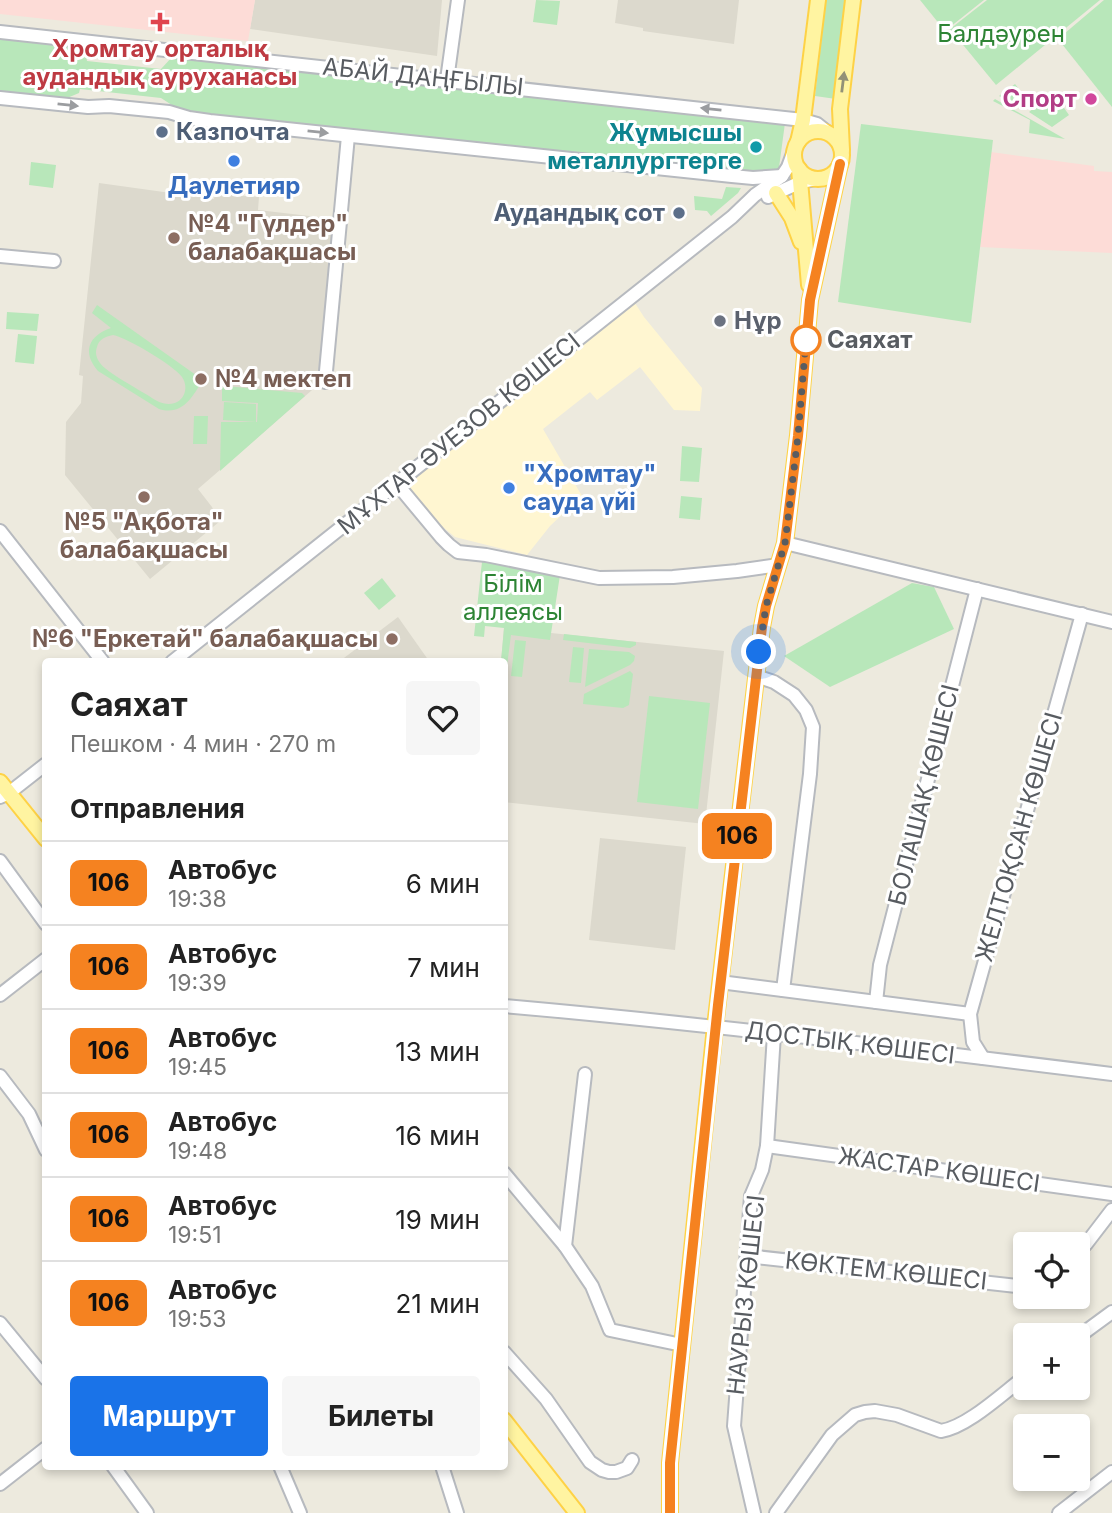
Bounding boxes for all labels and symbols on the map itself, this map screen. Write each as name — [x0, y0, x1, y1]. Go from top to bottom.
marker: Хромтау орталық аудандық ауруханасы — [150, 12, 170, 32]
park label: Балдәурен — [937, 19, 1065, 48]
place label: Хромтау орталық аудандық ауруханасы — [23, 34, 297, 91]
street label: АБАЙ ДАҢҒЫЛЫ — [321, 51, 525, 101]
one-way arrow — [838, 71, 849, 93]
place label: Спорт — [1002, 84, 1077, 113]
marker: Спорт — [1083, 91, 1099, 107]
one-way arrow — [57, 100, 79, 111]
one-way arrow — [700, 104, 722, 115]
place label: Казпочта — [176, 117, 290, 146]
place label: Жұмысшы металлургтерге — [547, 118, 742, 175]
marker: Казпочта — [154, 124, 170, 140]
one-way arrow — [307, 127, 329, 138]
marker: Жұмысшы металлургтерге — [748, 139, 764, 155]
marker: Даулетияр — [226, 153, 242, 169]
place label: Даулетияр — [168, 171, 300, 200]
place label: Аудандық сот — [493, 198, 665, 227]
marker: Аудандық сот — [671, 205, 687, 221]
place label: №4 "Гүлдер" балабақшасы — [188, 209, 356, 266]
marker: №4 "Гүлдер" балабақшасы — [166, 230, 182, 246]
place label: Нұр — [734, 306, 782, 335]
marker: Нұр — [712, 313, 728, 329]
marker: Саяхат — [791, 325, 821, 355]
place label: Саяхат — [827, 325, 913, 354]
street label: МҰХТАР ӘУЕЗОВ КӨШЕСІ — [332, 327, 586, 540]
place label: №4 мектеп — [215, 364, 352, 393]
marker: №4 мектеп — [193, 371, 209, 387]
place label: "Хромтау" сауда үйі — [523, 459, 656, 516]
marker: "Хромтау" сауда үйі — [501, 480, 517, 496]
marker: №5 "Ақбота" балабақшасы — [136, 489, 152, 505]
place label: №5 "Ақбота" балабақшасы — [60, 507, 228, 564]
park label: Білім аллеясы — [463, 569, 563, 626]
place label: №6 "Еркетай" балабақшасы — [32, 624, 378, 653]
marker: №6 "Еркетай" балабақшасы — [384, 631, 400, 647]
your location — [741, 634, 776, 669]
street label: БОЛАШАҚ КӨШЕСІ — [882, 681, 965, 908]
street label: ЖЕЛТОҚСАН КӨШЕСІ — [969, 709, 1068, 965]
line badge: 106 — [697, 813, 777, 859]
street label: ДОСТЫҚ КӨШЕСІ — [744, 1015, 957, 1070]
street label: ЖАСТАР КӨШЕСІ — [836, 1141, 1042, 1198]
street label: НАУРЫЗ КӨШЕСІ — [721, 1193, 770, 1396]
street label: КӨКТЕМ КӨШЕСІ — [783, 1245, 989, 1296]

